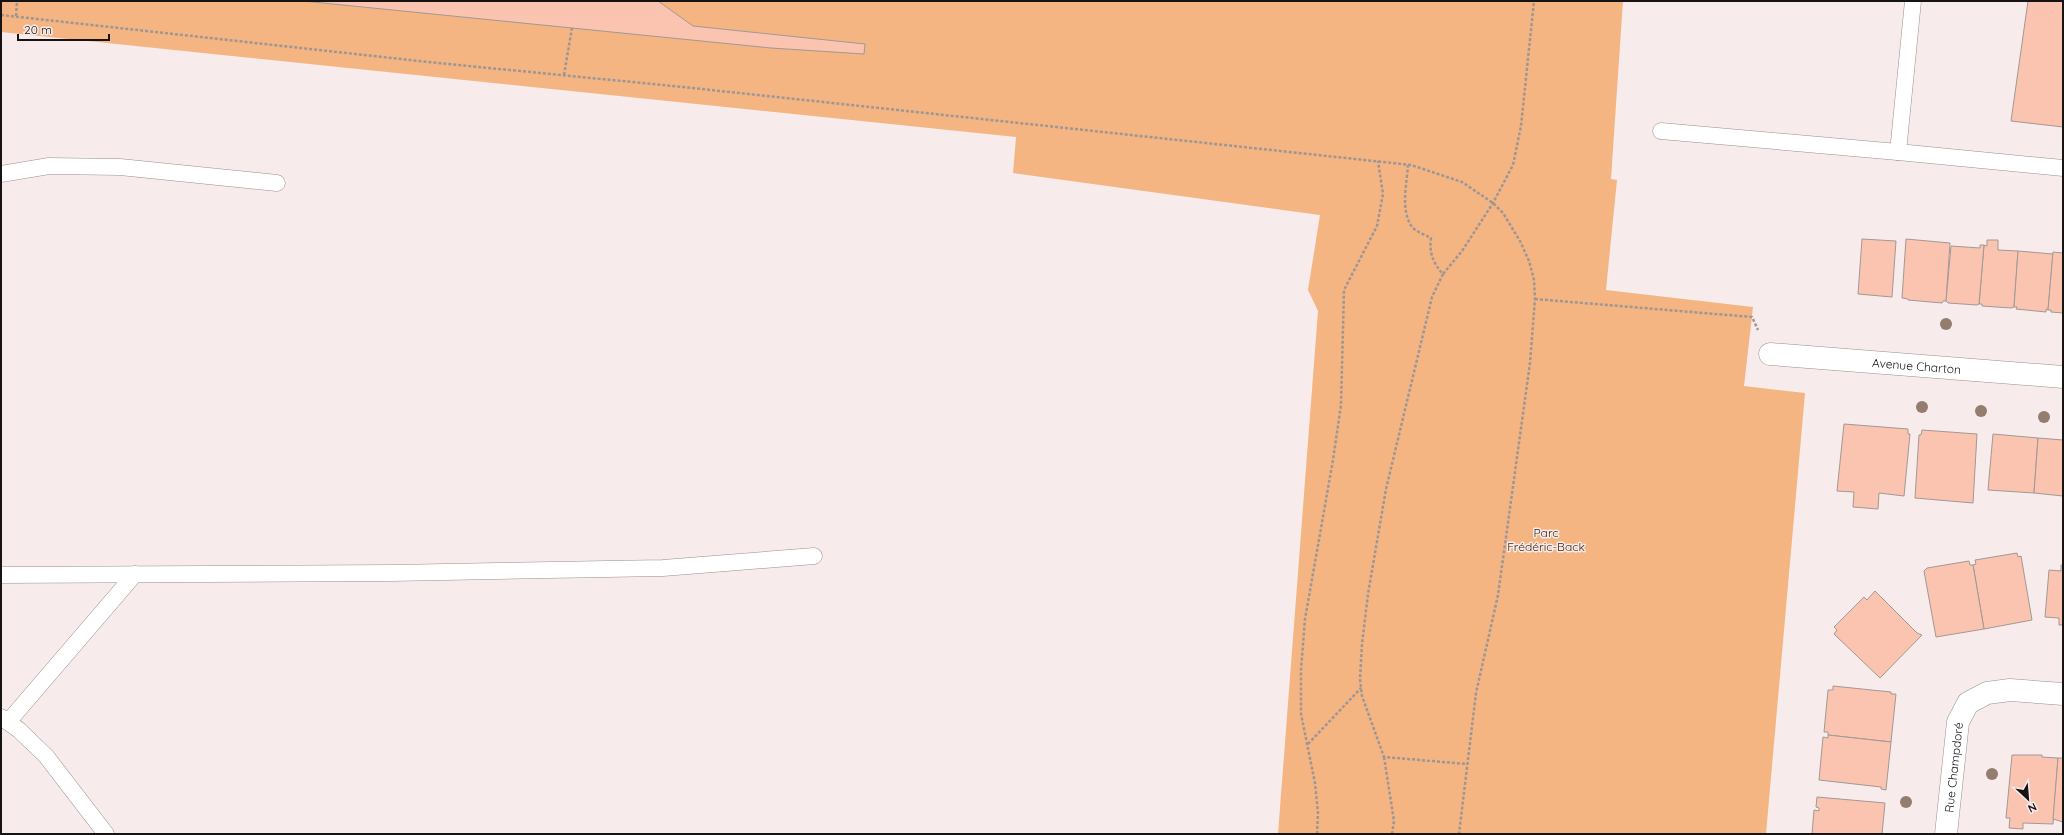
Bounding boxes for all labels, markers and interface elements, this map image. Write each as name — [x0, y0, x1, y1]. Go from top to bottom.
scale bar — [18, 16, 109, 42]
text: 20 m — [24, 22, 52, 37]
street label: Avenue Charton — [1872, 355, 1962, 376]
park label: Parc Frédéric-Back — [1507, 525, 1585, 554]
street label: Rue Champdoré — [1941, 721, 1965, 813]
north arrow — [2008, 779, 2048, 819]
text: N — [2026, 800, 2039, 816]

